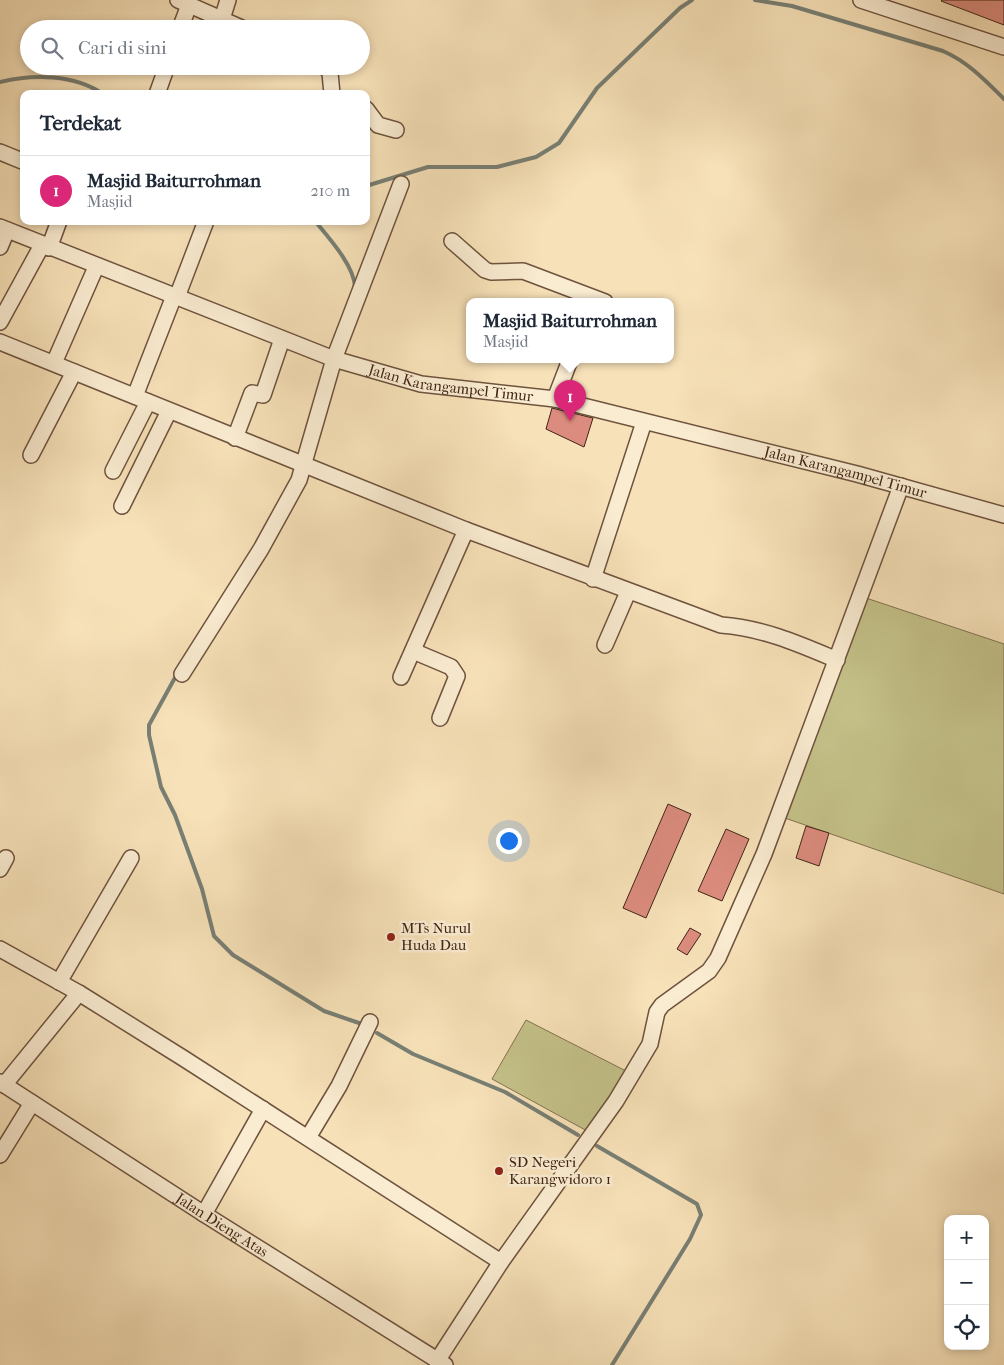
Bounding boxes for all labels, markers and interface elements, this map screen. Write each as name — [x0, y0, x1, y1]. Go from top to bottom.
search box — [20, 20, 370, 75]
icon: search — [38, 34, 66, 62]
text: Cari di sini — [78, 37, 167, 59]
text: Terdekat — [40, 111, 121, 135]
text: Masjid Baiturrohman — [87, 170, 261, 192]
text: 1 — [53, 181, 59, 200]
text: 210 m — [311, 181, 350, 200]
text: Masjid — [87, 192, 132, 211]
popup — [466, 298, 674, 363]
text: Masjid Baiturrohman — [483, 310, 657, 332]
text: Masjid — [483, 332, 528, 351]
street label: Jalan Karangampel Timur — [365, 360, 535, 406]
pin: 1 — [554, 380, 586, 421]
street label: Jalan Karangampel Timur — [761, 442, 929, 502]
your location — [496, 828, 522, 854]
place label: MTs Nurul Huda Dau — [401, 919, 471, 954]
marker: MTs Nurul Huda Dau — [385, 931, 397, 943]
place label: SD Negeri Karangwidoro 1 — [509, 1153, 611, 1188]
marker: SD Negeri Karangwidoro 1 — [493, 1165, 505, 1177]
street label: Jalan Dieng Atas — [171, 1189, 272, 1261]
map controls — [944, 1215, 989, 1350]
button: + — [944, 1215, 989, 1260]
button: − — [944, 1260, 989, 1305]
button: locate — [944, 1305, 989, 1350]

